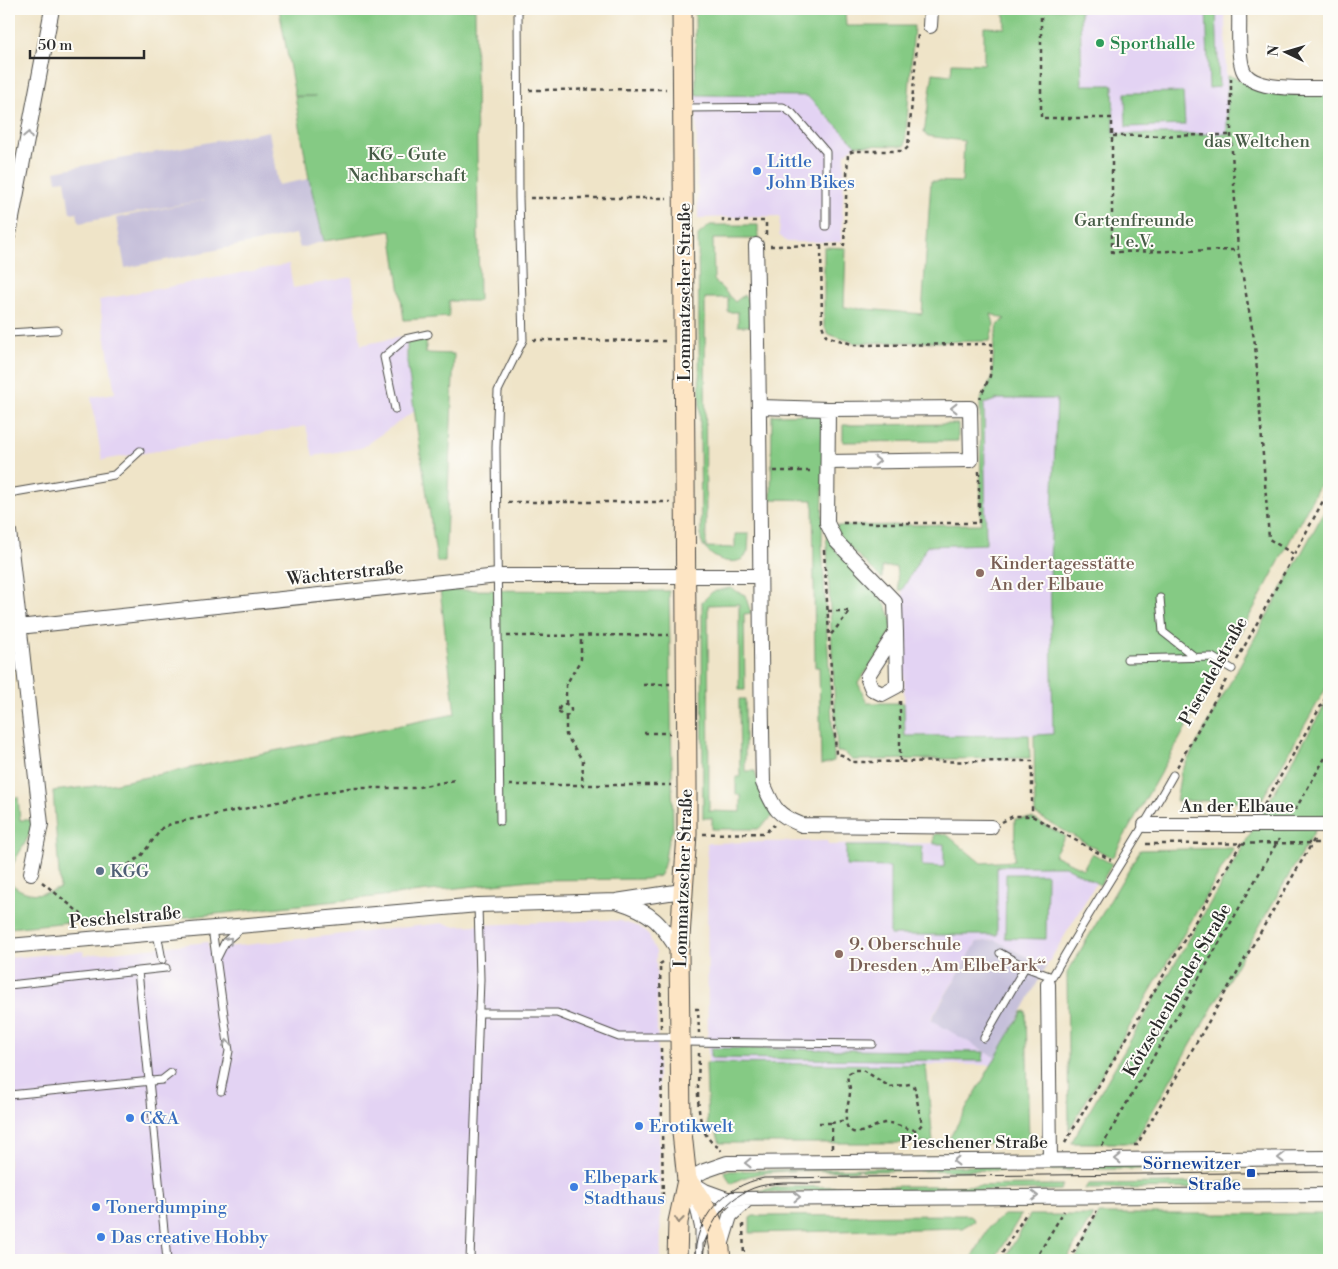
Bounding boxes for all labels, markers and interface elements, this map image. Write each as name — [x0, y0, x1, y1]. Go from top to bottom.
scale bar — [30, 28, 144, 60]
north arrow — [1260, 28, 1310, 78]
place label: Sporthalle — [1110, 32, 1195, 55]
text: 50 m — [38, 36, 72, 55]
marker: Sporthalle — [1094, 37, 1106, 49]
text: N — [1265, 45, 1283, 57]
one-way arrow — [22, 130, 32, 139]
park label: das Weltchen — [1204, 130, 1310, 153]
park label: KG - Gute Nachbarschaft — [347, 143, 467, 187]
place label: Little John Bikes — [766, 150, 855, 194]
marker: Little John Bikes — [751, 165, 763, 177]
street label: Lommatzscher Straße — [673, 203, 696, 381]
park label: Gartenfreunde 1 e.V. — [1074, 209, 1194, 253]
one-way arrow — [949, 403, 957, 413]
one-way arrow — [873, 456, 881, 466]
place label: Kindertagesstätte An der Elbaue — [989, 552, 1135, 596]
street label: Wächterstraße — [284, 556, 405, 591]
marker: Kindertagesstätte An der Elbaue — [974, 567, 986, 579]
street label: Pisendelstraße — [1174, 613, 1253, 730]
street label: Lommatzscher Straße — [669, 788, 698, 968]
street label: An der Elbaue — [1179, 795, 1294, 818]
place label: KGG — [110, 860, 150, 883]
marker: KGG — [94, 865, 106, 877]
street label: Kötzschenbroder Straße — [1118, 899, 1237, 1081]
street label: Peschelstraße — [68, 901, 182, 934]
place label: 9. Oberschule Dresden „Am ElbePark“ — [849, 933, 1046, 977]
one-way arrow — [223, 936, 232, 945]
marker: 9. Oberschule Dresden „Am ElbePark“ — [833, 948, 845, 960]
one-way arrow — [222, 1039, 233, 1047]
place label: C&A — [140, 1107, 180, 1130]
marker: C&A — [124, 1112, 136, 1124]
place label: Erotikwelt — [649, 1115, 734, 1138]
marker: Erotikwelt — [633, 1120, 645, 1132]
street label: Pieschener Straße — [900, 1131, 1048, 1154]
place label: Sörnewitzer Straße — [1143, 1152, 1241, 1196]
one-way arrow — [1276, 1153, 1284, 1163]
one-way arrow — [1114, 1154, 1122, 1164]
one-way arrow — [951, 1156, 959, 1166]
one-way arrow — [744, 1158, 752, 1168]
place label: Elbepark Stadthaus — [584, 1166, 665, 1210]
marker: Sörnewitzer Straße — [1245, 1167, 1257, 1179]
marker: Elbepark Stadthaus — [568, 1181, 580, 1193]
one-way arrow — [1032, 1191, 1039, 1201]
one-way arrow — [793, 1192, 801, 1202]
place label: Tonerdumping — [106, 1196, 228, 1219]
marker: Tonerdumping — [90, 1201, 102, 1213]
one-way arrow — [674, 1216, 685, 1224]
place label: Das creative Hobby — [111, 1226, 268, 1249]
marker: Das creative Hobby — [95, 1231, 107, 1243]

